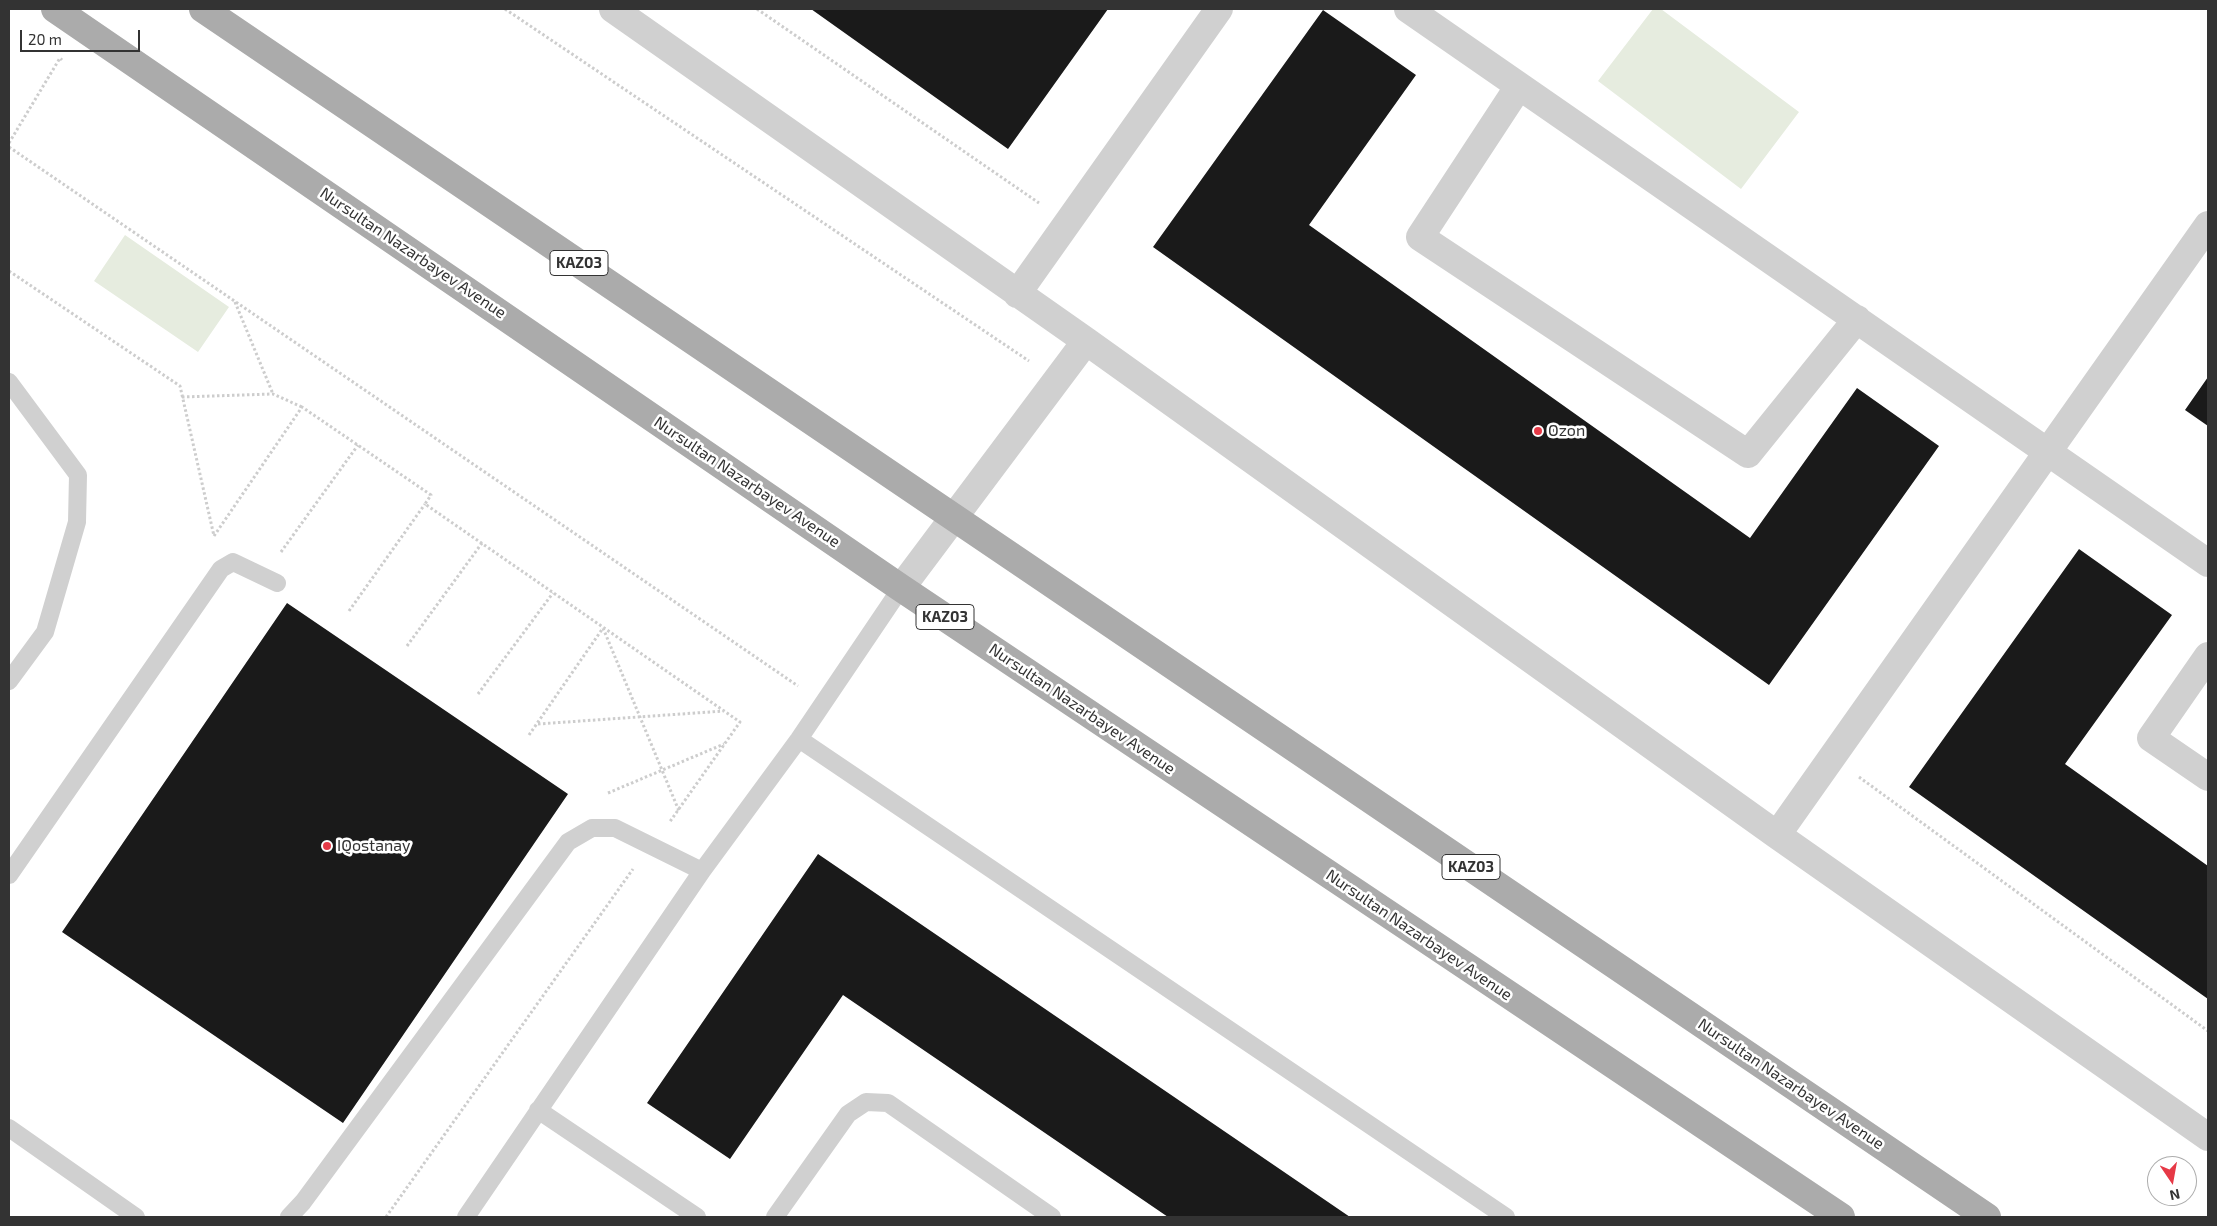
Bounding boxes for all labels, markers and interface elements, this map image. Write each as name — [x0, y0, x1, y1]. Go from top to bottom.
scale bar — [22, 20, 142, 52]
text: 20 m — [28, 30, 62, 48]
street label: Nursultan Nazarbayev Avenue — [316, 183, 510, 323]
road number: KАZ03 — [550, 250, 608, 276]
street label: Nursultan Nazarbayev Avenue — [650, 412, 844, 552]
place label: Ozon — [1548, 421, 1585, 441]
marker: Ozon — [1532, 425, 1544, 437]
road number: KАZ03 — [916, 604, 974, 630]
street label: Nursultan Nazarbayev Avenue — [985, 639, 1179, 779]
place label: IQostanay — [337, 836, 411, 856]
marker: IQostanay — [321, 840, 333, 852]
road number: KАZ03 — [1442, 854, 1500, 880]
street label: Nursultan Nazarbayev Avenue — [1322, 865, 1516, 1005]
street label: Nursultan Nazarbayev Avenue — [1694, 1014, 1888, 1154]
north arrow — [2147, 1156, 2197, 1206]
text: N — [2168, 1186, 2182, 1205]

